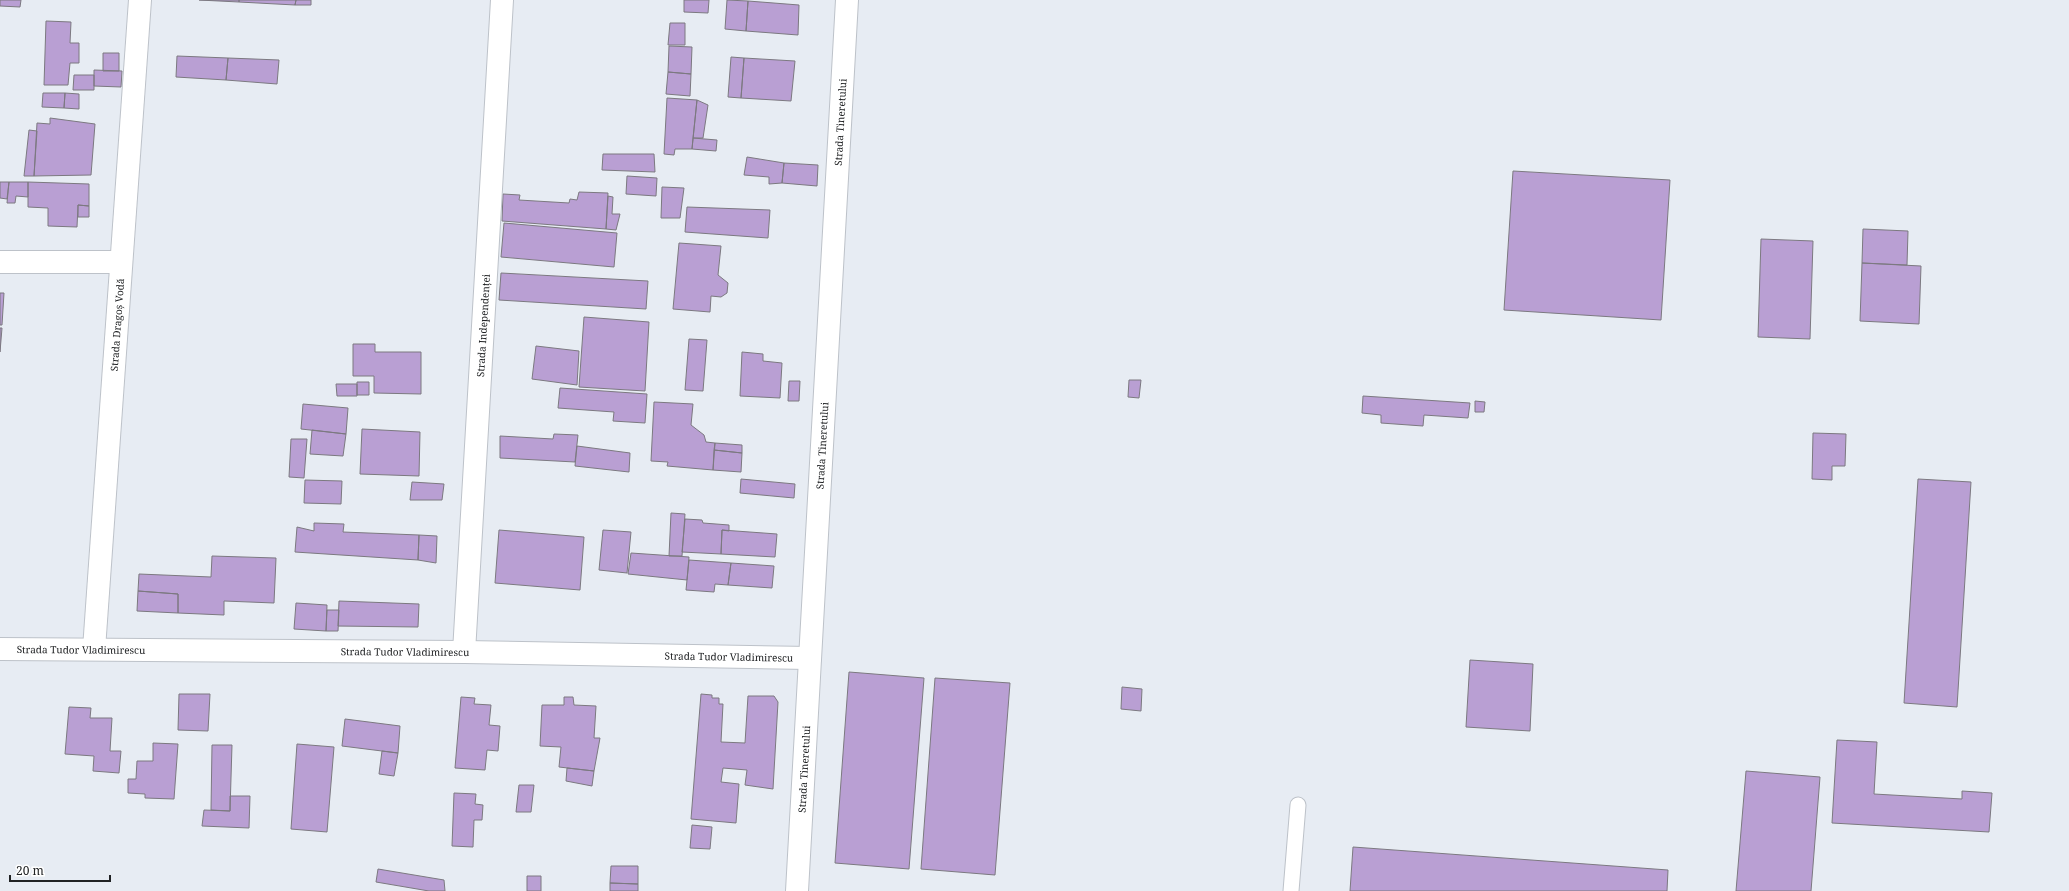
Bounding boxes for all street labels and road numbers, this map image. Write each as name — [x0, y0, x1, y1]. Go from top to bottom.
street label: Strada Tineretului — [831, 77, 850, 166]
street label: Strada Independenței — [473, 273, 493, 377]
street label: Strada Dragoș Vodă — [107, 278, 127, 372]
street label: Strada Tineretului — [813, 401, 831, 490]
street label: Strada Tudor Vladimirescu — [17, 642, 146, 657]
street label: Strada Tudor Vladimirescu — [341, 644, 470, 659]
street label: Strada Tudor Vladimirescu — [665, 648, 794, 665]
street label: Strada Tineretului — [794, 724, 813, 813]

